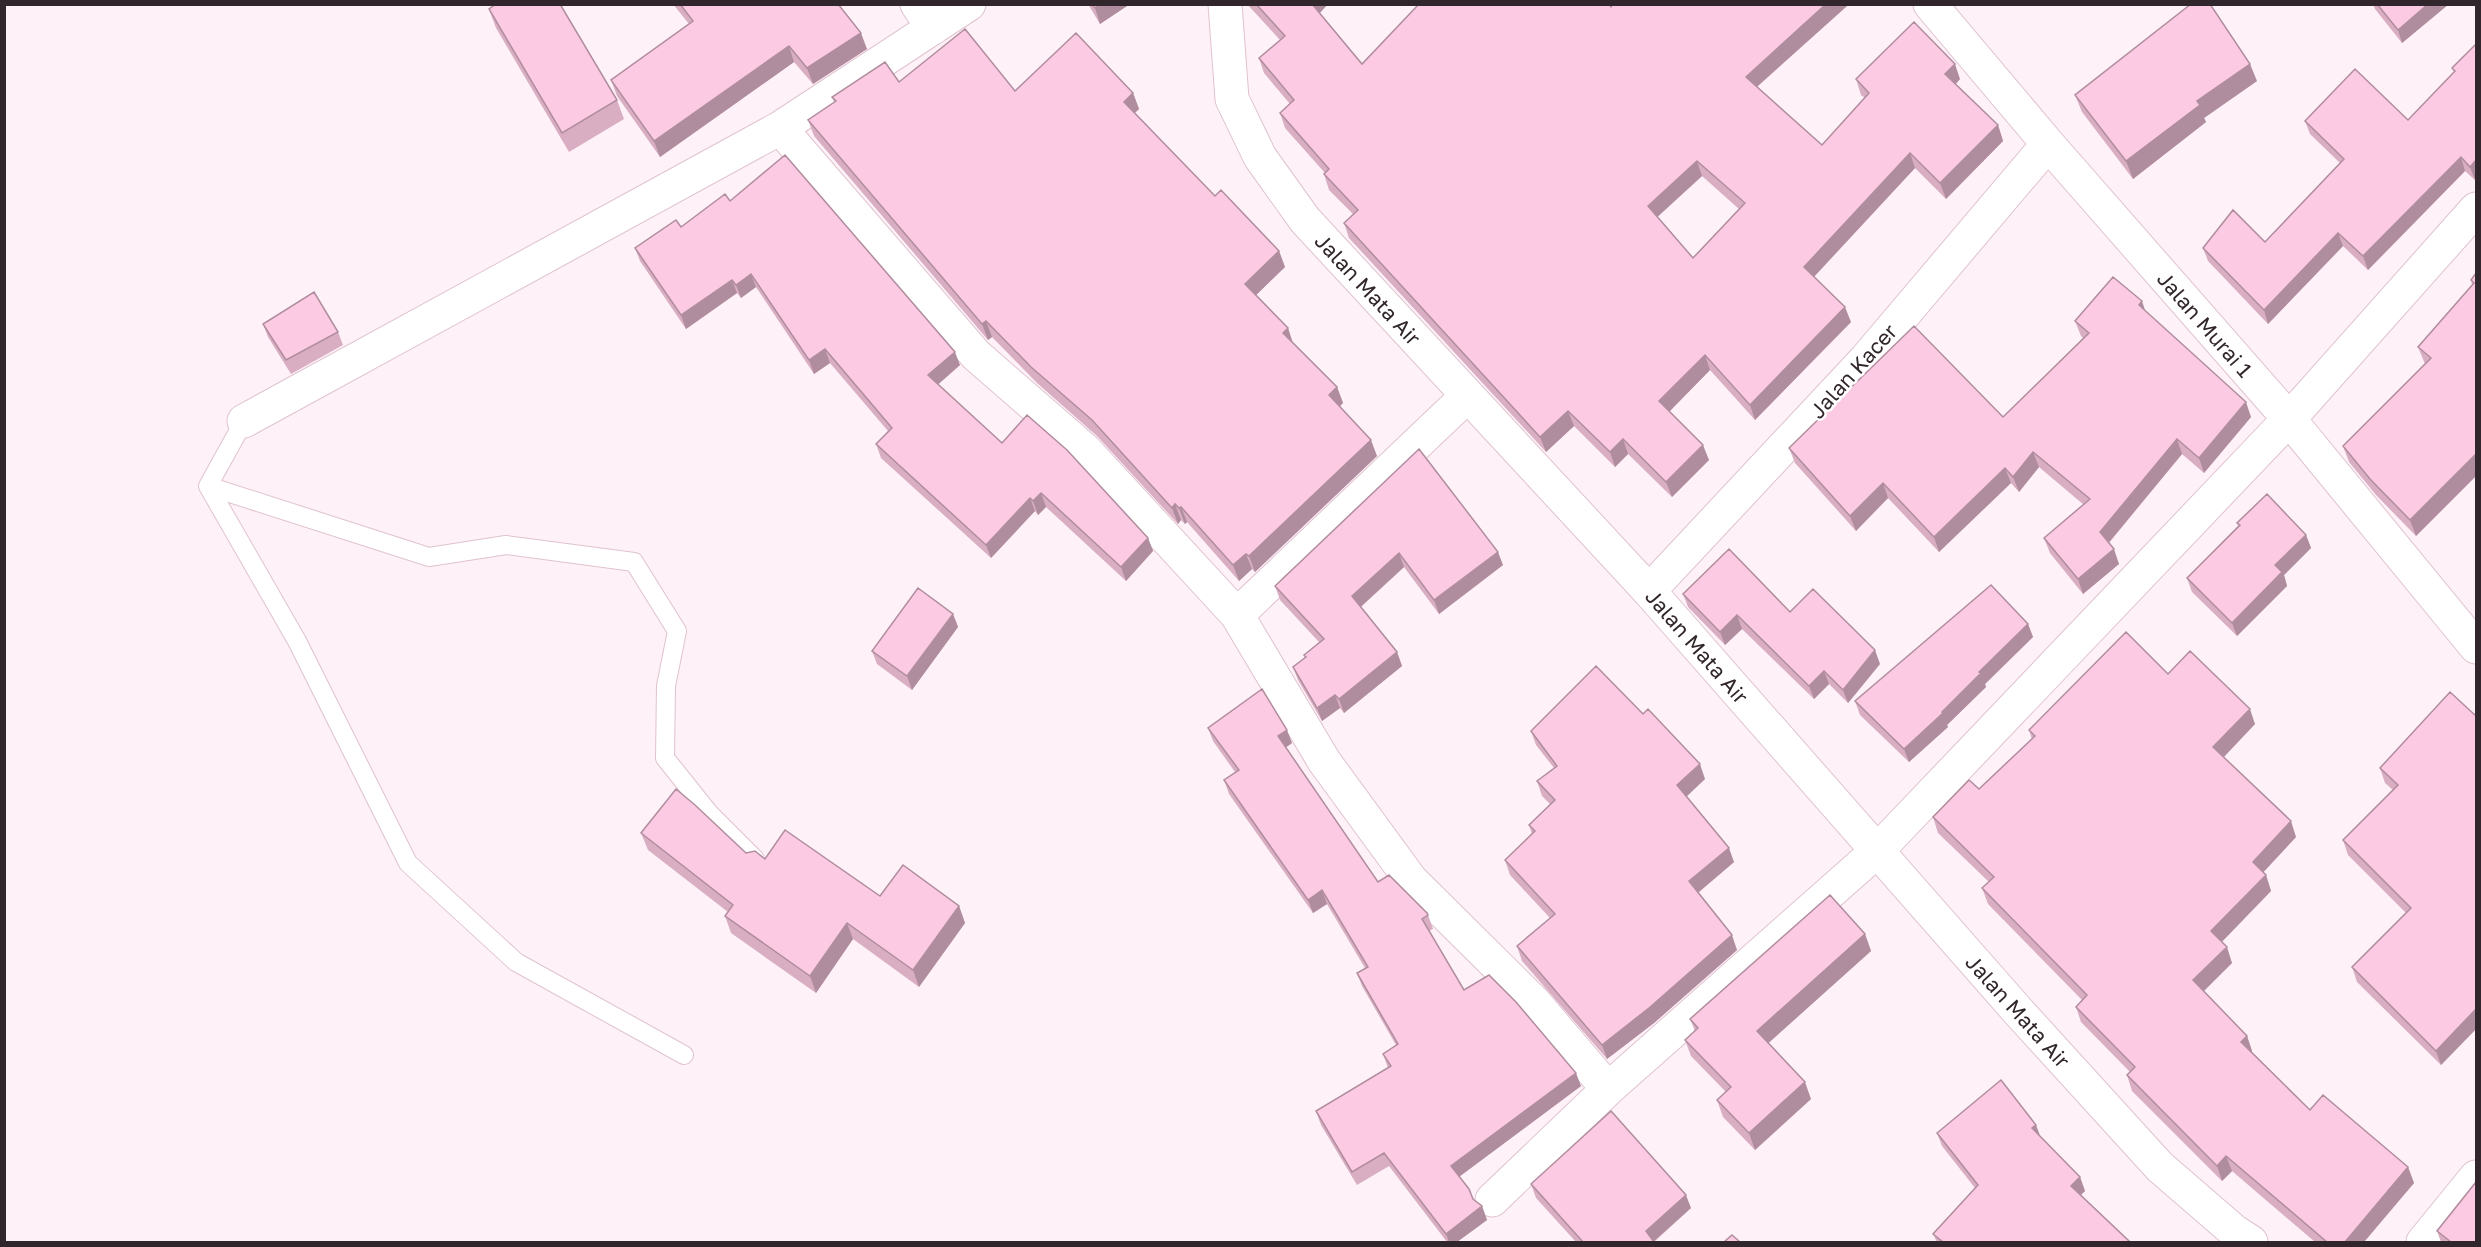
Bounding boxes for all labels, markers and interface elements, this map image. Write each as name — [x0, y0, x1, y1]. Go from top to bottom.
street label: Jalan Mata Air — [1310, 228, 1426, 350]
street label: Jalan Murai 1 — [2152, 266, 2258, 382]
street label: Jalan Kacer — [1804, 318, 1902, 424]
street label: Jalan Mata Air — [1640, 583, 1754, 709]
street label: Jalan Mata Air — [1960, 949, 2076, 1073]

